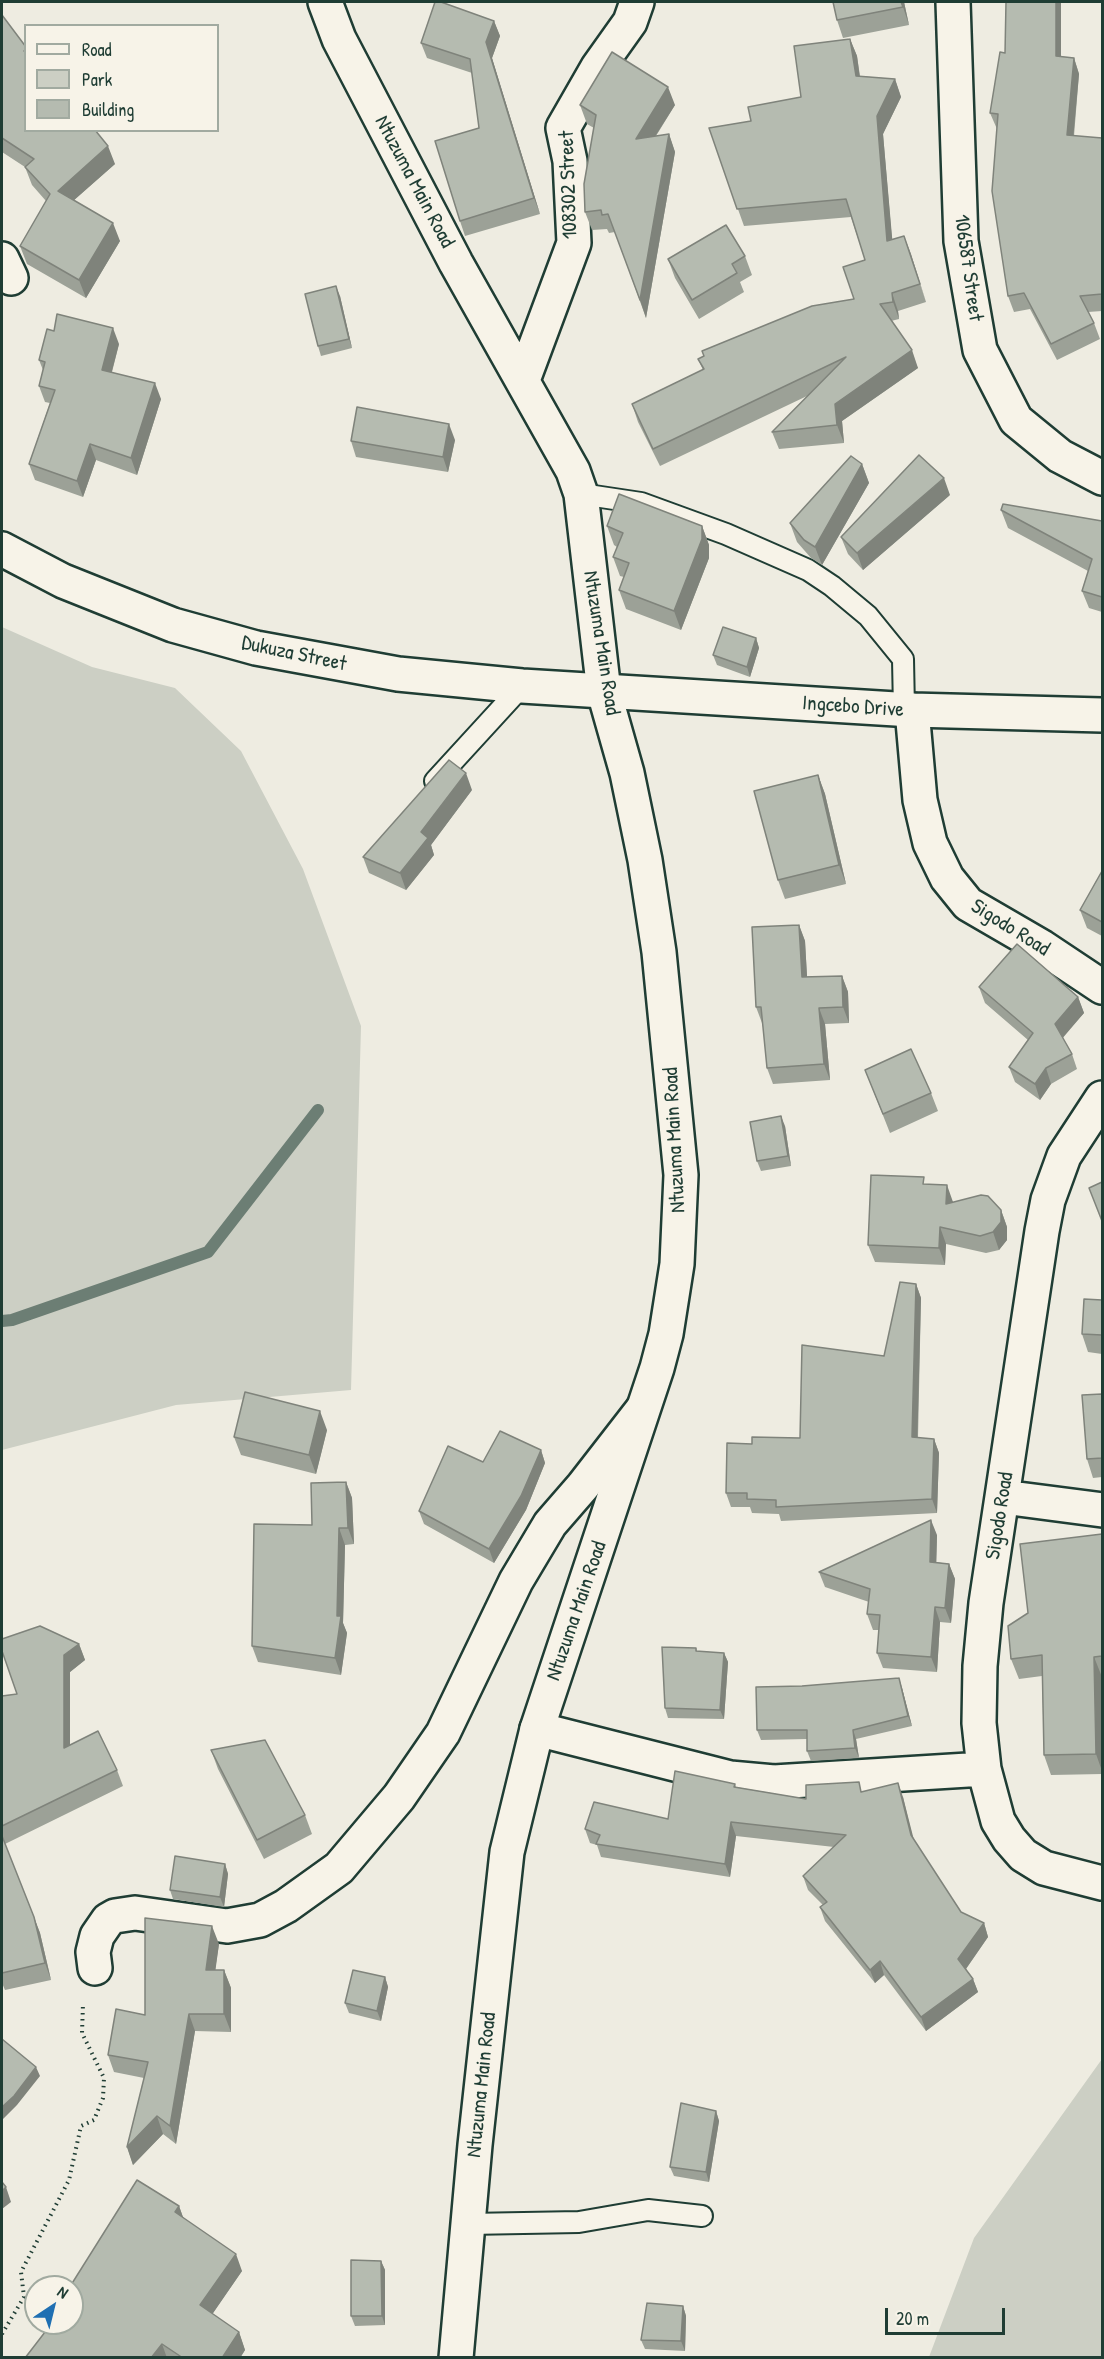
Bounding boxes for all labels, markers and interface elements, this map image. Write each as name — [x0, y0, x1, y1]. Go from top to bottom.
legend — [24, 24, 219, 132]
text: Road — [82, 37, 112, 62]
text: Park — [82, 67, 112, 92]
text: Building — [82, 97, 134, 122]
street label: Ntuzuma Main Road — [369, 112, 459, 252]
street label: 108302 Street — [555, 130, 583, 240]
street label: 106587 Street — [948, 213, 988, 323]
street label: Ntuzuma Main Road — [577, 569, 625, 717]
street label: Dukuza Street — [239, 631, 349, 677]
street label: Ingcebo Drive — [801, 691, 905, 723]
street label: Sigodo Road — [966, 894, 1054, 962]
street label: Ntuzuma Main Road — [659, 1067, 691, 1213]
street label: Sigodo Road — [981, 1471, 1019, 1561]
street label: Ntuzuma Main Road — [541, 1538, 613, 1684]
street label: Ntuzuma Main Road — [462, 2011, 502, 2159]
north arrow — [24, 2275, 84, 2335]
text: N — [53, 2280, 73, 2303]
scale bar — [888, 2296, 1008, 2334]
text: 20 m — [896, 2306, 929, 2331]

